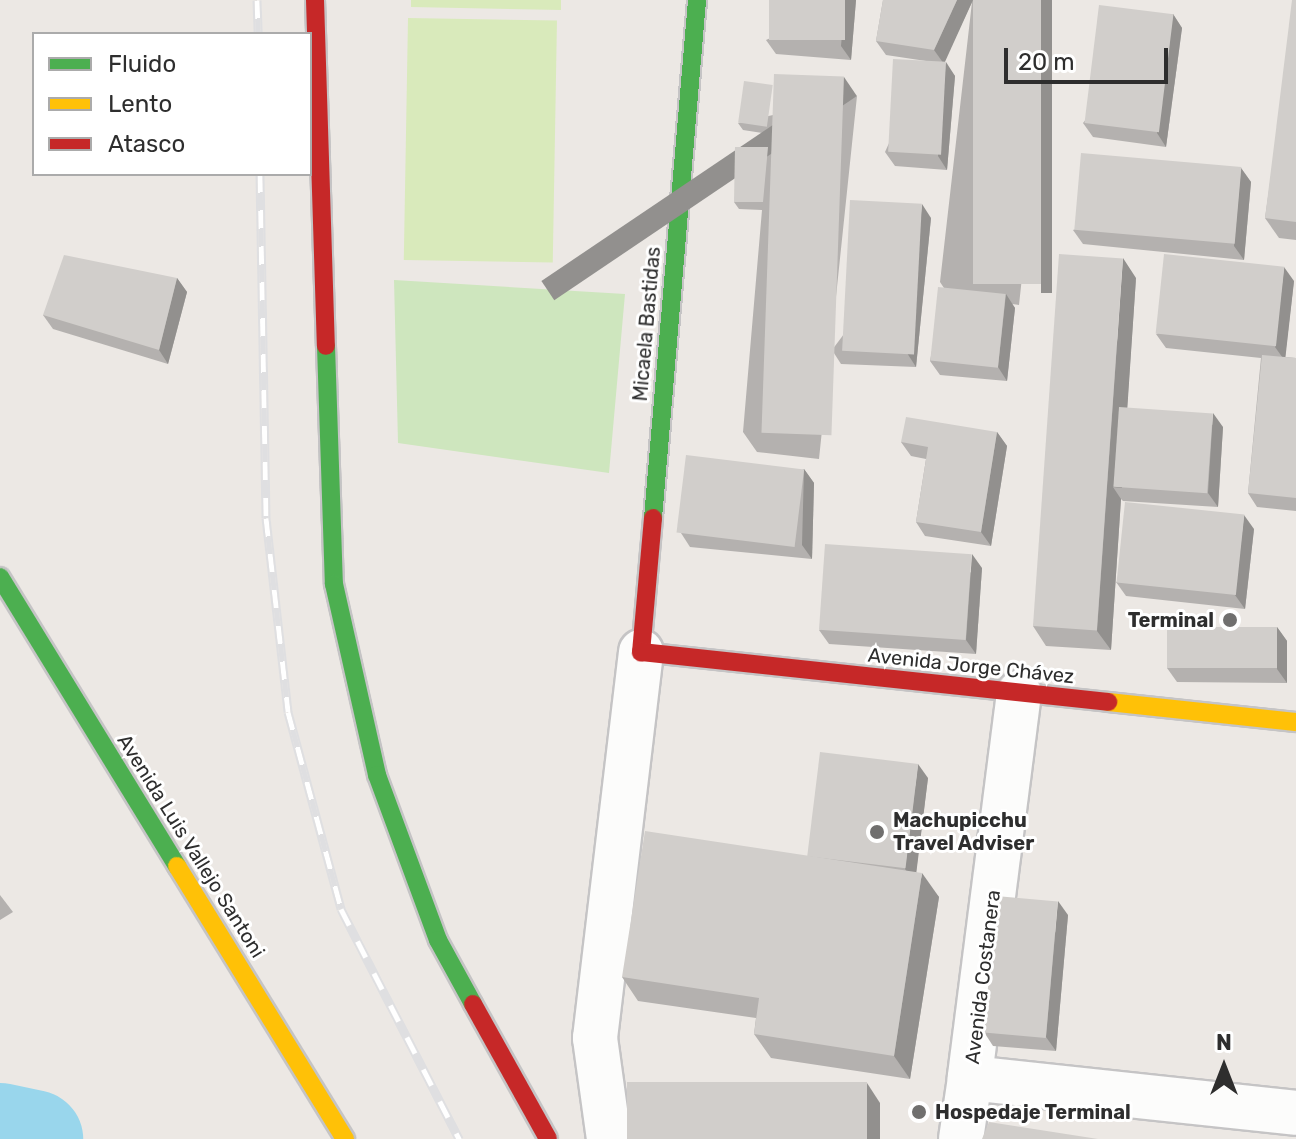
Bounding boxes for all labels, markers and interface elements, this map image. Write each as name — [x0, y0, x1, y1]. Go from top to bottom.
legend — [32, 32, 312, 176]
scale bar — [1008, 32, 1172, 82]
text: 20 m — [1018, 48, 1075, 76]
text: Fluido — [108, 50, 176, 78]
text: Lento — [108, 90, 172, 118]
text: Atasco — [108, 130, 185, 158]
street label: Micaela Bastidas — [628, 246, 666, 402]
place label: Terminal — [1128, 608, 1214, 632]
marker: Terminal — [1221, 611, 1239, 629]
street label: Avenida Jorge Chávez — [867, 643, 1075, 689]
street label: Avenida Luis Vallejo Santoni — [112, 730, 270, 962]
place label: Machupicchu Travel Adviser — [893, 808, 1035, 855]
marker: Machupicchu Travel Adviser — [868, 823, 886, 841]
street label: Avenida Costanera — [960, 889, 1006, 1065]
north arrow — [1184, 1027, 1264, 1107]
text: N — [1216, 1029, 1232, 1056]
place label: Hospedaje Terminal — [935, 1100, 1131, 1124]
marker: Hospedaje Terminal — [910, 1103, 928, 1121]

